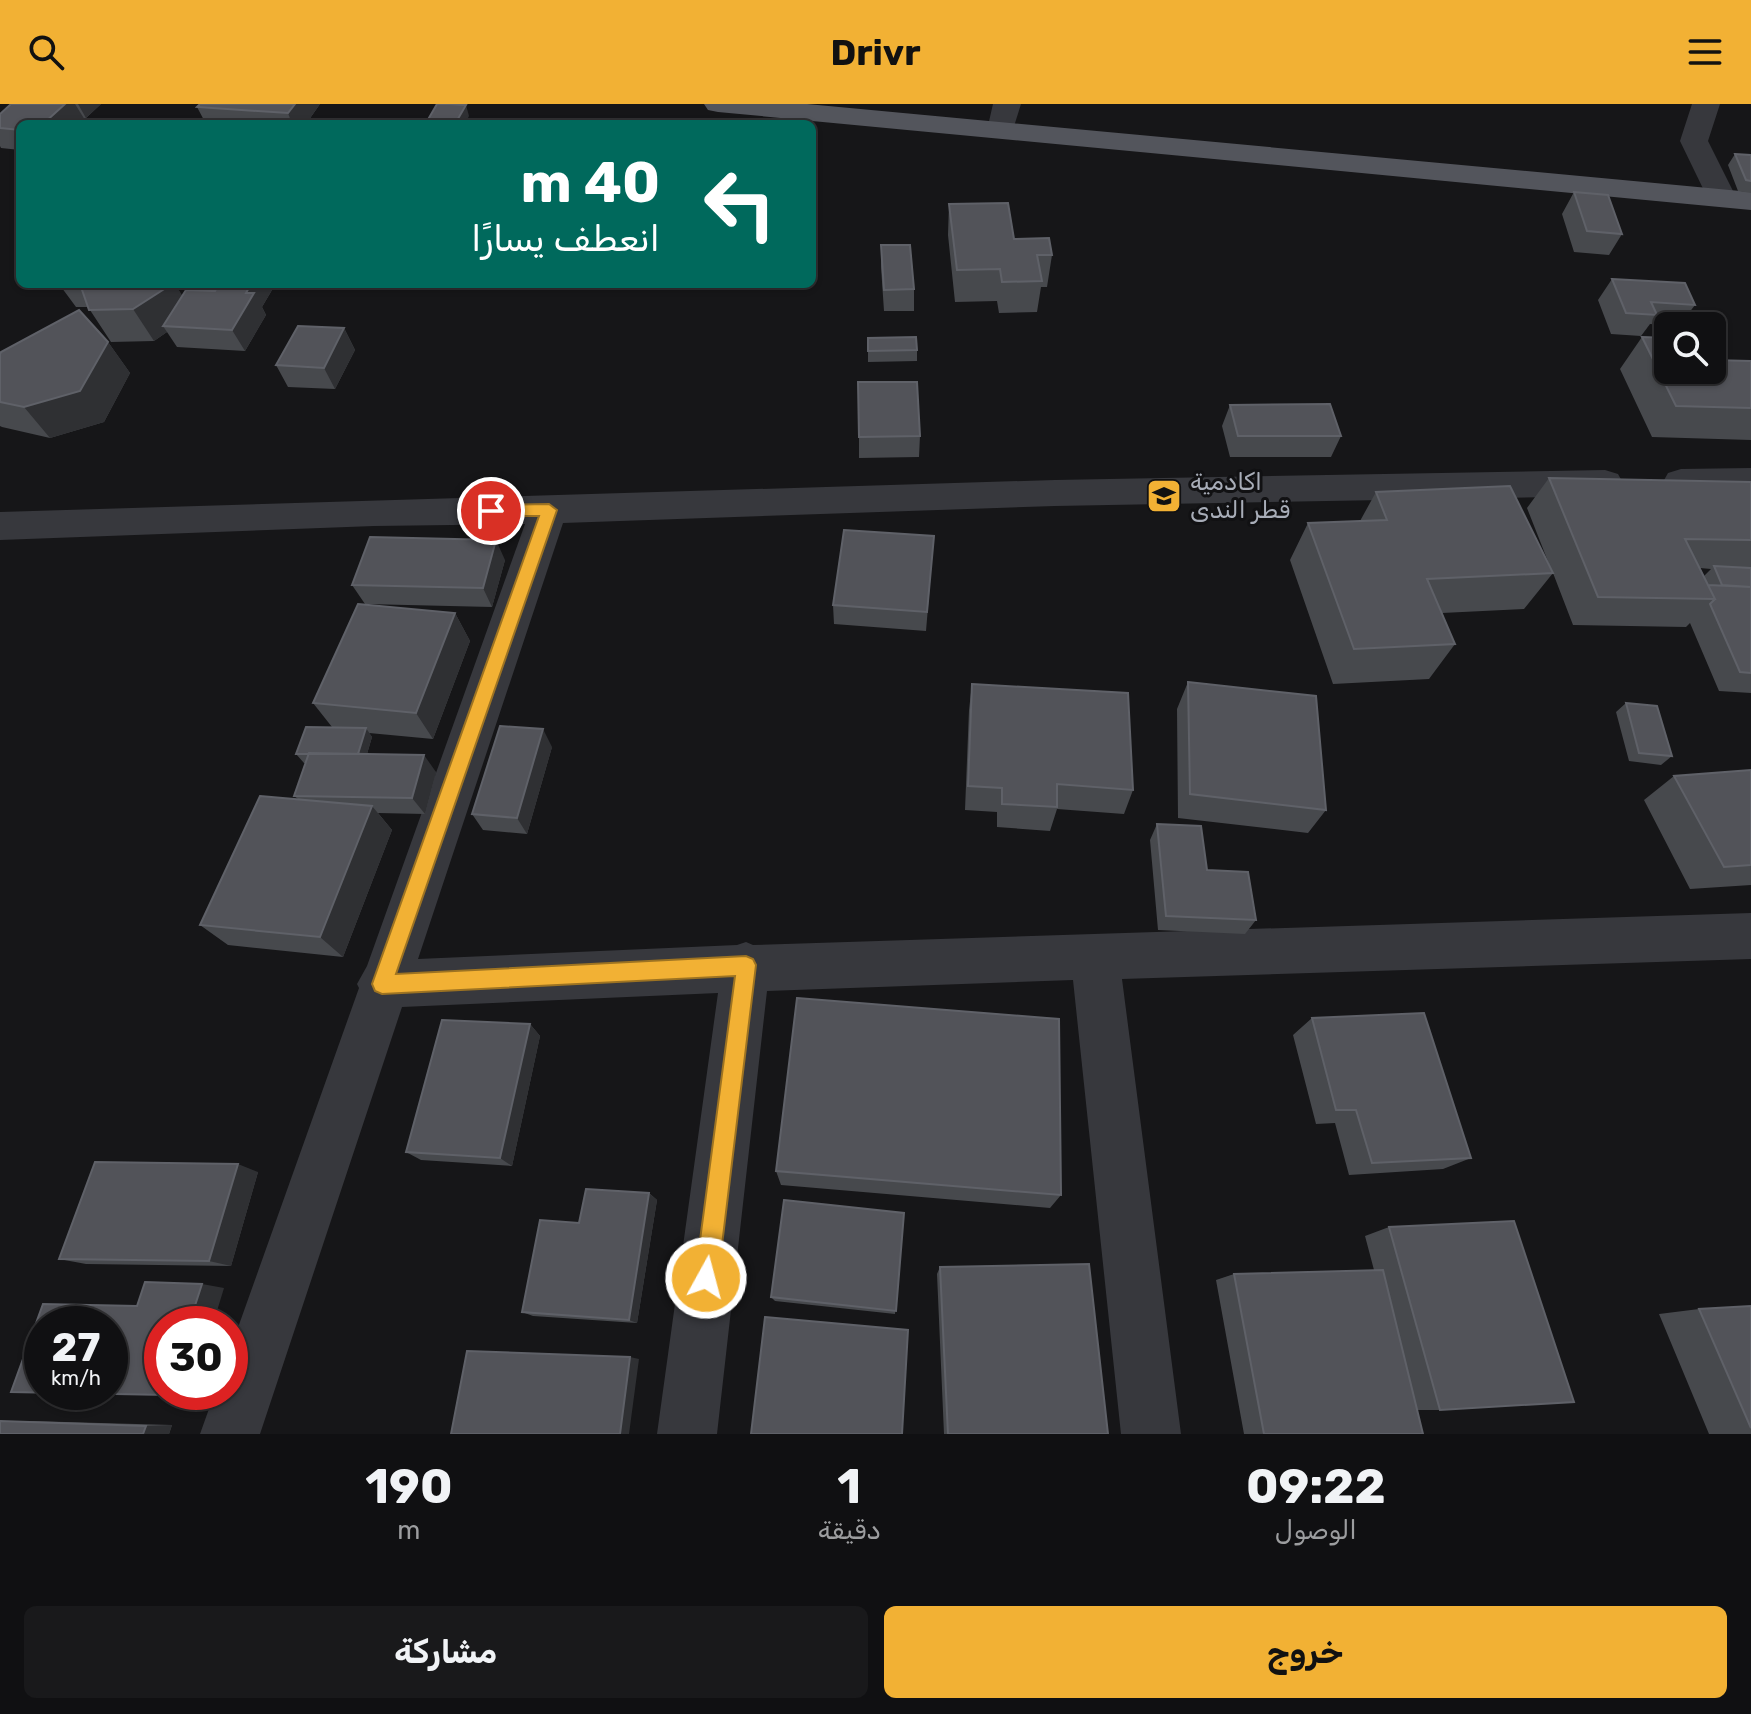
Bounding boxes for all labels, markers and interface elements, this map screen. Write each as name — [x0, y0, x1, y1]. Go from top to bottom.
icon: search — [24, 30, 68, 74]
icon: menu — [1683, 30, 1727, 74]
text: Drivr — [830, 31, 921, 74]
text: 40 m — [520, 150, 660, 216]
icon: left — [688, 152, 792, 256]
text: انعطف يسارًا — [471, 217, 660, 260]
map controls — [1654, 312, 1726, 384]
button: search — [1654, 312, 1726, 384]
place label: اكادمية قطر الندى — [1190, 468, 1290, 524]
pin — [457, 477, 525, 545]
school or university icon: اكادمية قطر الندى — [1145, 477, 1183, 515]
icon: arrive — [469, 489, 513, 533]
position arrow — [664, 1236, 748, 1320]
speed limit sign: 30 — [144, 1306, 248, 1410]
text: 27 — [52, 1324, 100, 1371]
text: km/h — [51, 1366, 101, 1390]
text: 190 — [365, 1458, 453, 1515]
text: 1 — [837, 1458, 861, 1515]
text: 09:22 — [1246, 1458, 1386, 1515]
text: m — [397, 1515, 420, 1546]
text: دقيقة — [818, 1515, 881, 1546]
text: الوصول — [1275, 1515, 1357, 1546]
button: مشاركة — [24, 1606, 868, 1698]
button: خروج — [884, 1606, 1727, 1698]

